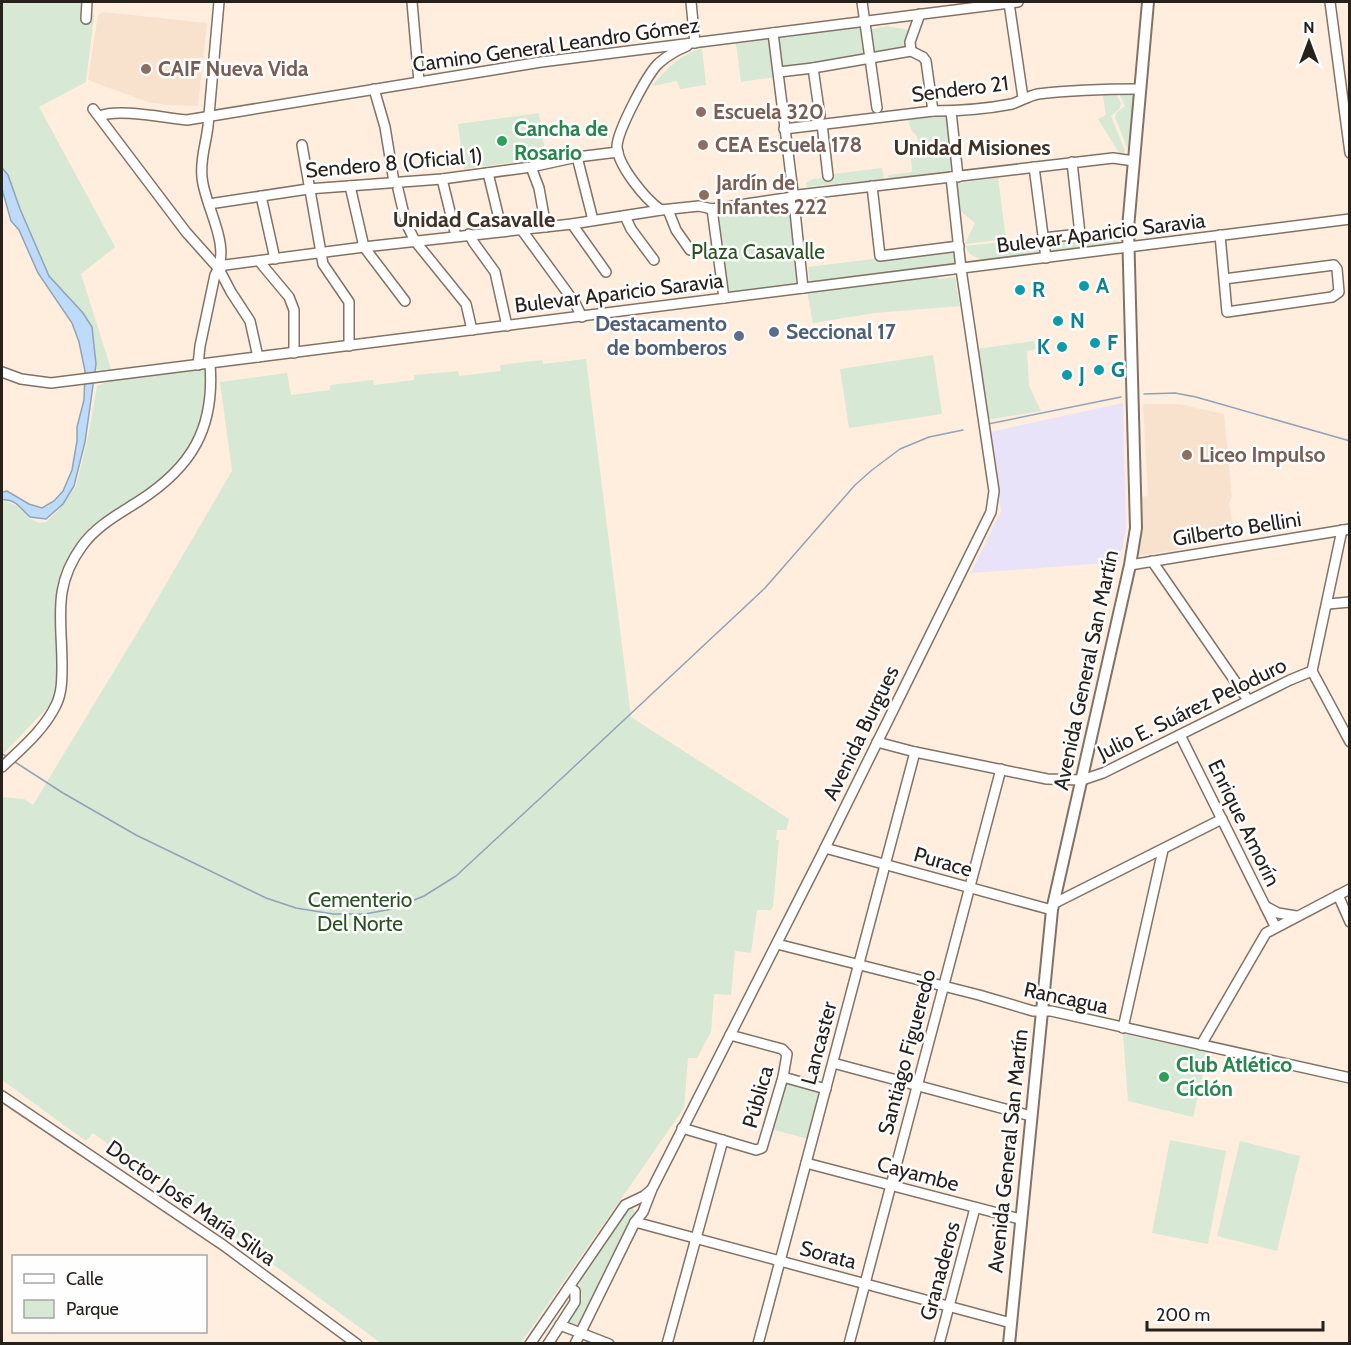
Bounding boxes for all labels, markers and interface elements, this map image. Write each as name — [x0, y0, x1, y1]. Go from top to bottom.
street label: Camino General Leandro Gómez — [411, 12, 701, 77]
north arrow — [1279, 12, 1339, 72]
text: N — [1303, 18, 1315, 37]
place label: CAIF Nueva Vida — [158, 56, 309, 81]
marker: CAIF Nueva Vida — [139, 62, 153, 76]
street label: Sendero 21 — [910, 70, 1010, 107]
place label: Escuela 320 — [713, 99, 824, 124]
marker: Escuela 320 — [694, 105, 708, 119]
place label: Cancha de Rosario — [514, 116, 608, 165]
place label: CEA Escuela 178 — [715, 132, 862, 157]
marker: Cancha de Rosario — [495, 134, 509, 148]
district label: Unidad Misiones — [893, 134, 1051, 161]
marker: CEA Escuela 178 — [696, 138, 710, 152]
street label: Sendero 8 (Oficial 1) — [304, 142, 484, 183]
place label: Jardín de Infantes 222 — [715, 170, 827, 219]
marker: Jardín de Infantes 222 — [697, 188, 711, 202]
district label: Unidad Casavalle — [393, 206, 555, 233]
street label: Bulevar Aparicio Saravia — [995, 207, 1207, 258]
park label: Plaza Casavalle — [691, 239, 825, 264]
street label: Bulevar Aparicio Saravia — [513, 267, 725, 318]
place label: A — [1096, 273, 1110, 298]
place label: R — [1032, 277, 1045, 302]
marker: A — [1077, 279, 1091, 293]
marker: R — [1013, 283, 1027, 297]
place label: N — [1070, 308, 1085, 333]
place label: Destacamento de bomberos — [595, 311, 727, 360]
marker: N — [1051, 314, 1065, 328]
place label: Seccional 17 — [786, 319, 896, 344]
marker: Seccional 17 — [767, 325, 781, 339]
marker: Destacamento de bomberos — [732, 329, 746, 343]
place label: F — [1107, 330, 1118, 355]
place label: K — [1037, 334, 1051, 359]
marker: F — [1088, 336, 1102, 350]
marker: K — [1055, 340, 1069, 354]
place label: G — [1111, 357, 1125, 382]
place label: J — [1078, 362, 1085, 387]
marker: G — [1092, 363, 1106, 377]
marker: J — [1060, 368, 1074, 382]
place label: Liceo Impulso — [1199, 442, 1326, 467]
marker: Liceo Impulso — [1180, 448, 1194, 462]
street label: Gilberto Bellini — [1171, 506, 1303, 551]
street label: Avenida General San Martín — [1048, 547, 1123, 792]
street label: Julio E. Suárez Peloduro — [1092, 652, 1290, 766]
street label: Avenida Burgues — [817, 661, 904, 804]
street label: Enrique Amorín — [1203, 755, 1286, 890]
street label: Purace — [911, 841, 975, 882]
park label: Cementerio Del Norte — [308, 887, 412, 936]
street label: Santiago Figueredo — [872, 966, 941, 1137]
street label: Rancagua — [1022, 976, 1111, 1019]
street label: Lancaster — [795, 998, 842, 1087]
street label: Avenida General San Martín — [982, 1028, 1033, 1274]
place label: Club Atlético Cíclón — [1176, 1052, 1292, 1101]
street label: Pública — [737, 1063, 778, 1131]
marker: Club Atlético Cíclón — [1157, 1070, 1171, 1084]
street label: Doctor José María Silva — [102, 1135, 281, 1271]
street label: Cayambe — [874, 1151, 962, 1197]
street label: Granaderos — [914, 1218, 965, 1323]
street label: Sorata — [797, 1235, 859, 1274]
legend — [12, 1255, 207, 1333]
text: Calle — [66, 1268, 103, 1290]
scale bar — [1147, 1294, 1322, 1332]
text: Parque — [66, 1298, 119, 1320]
text: 200 m — [1156, 1304, 1210, 1326]

